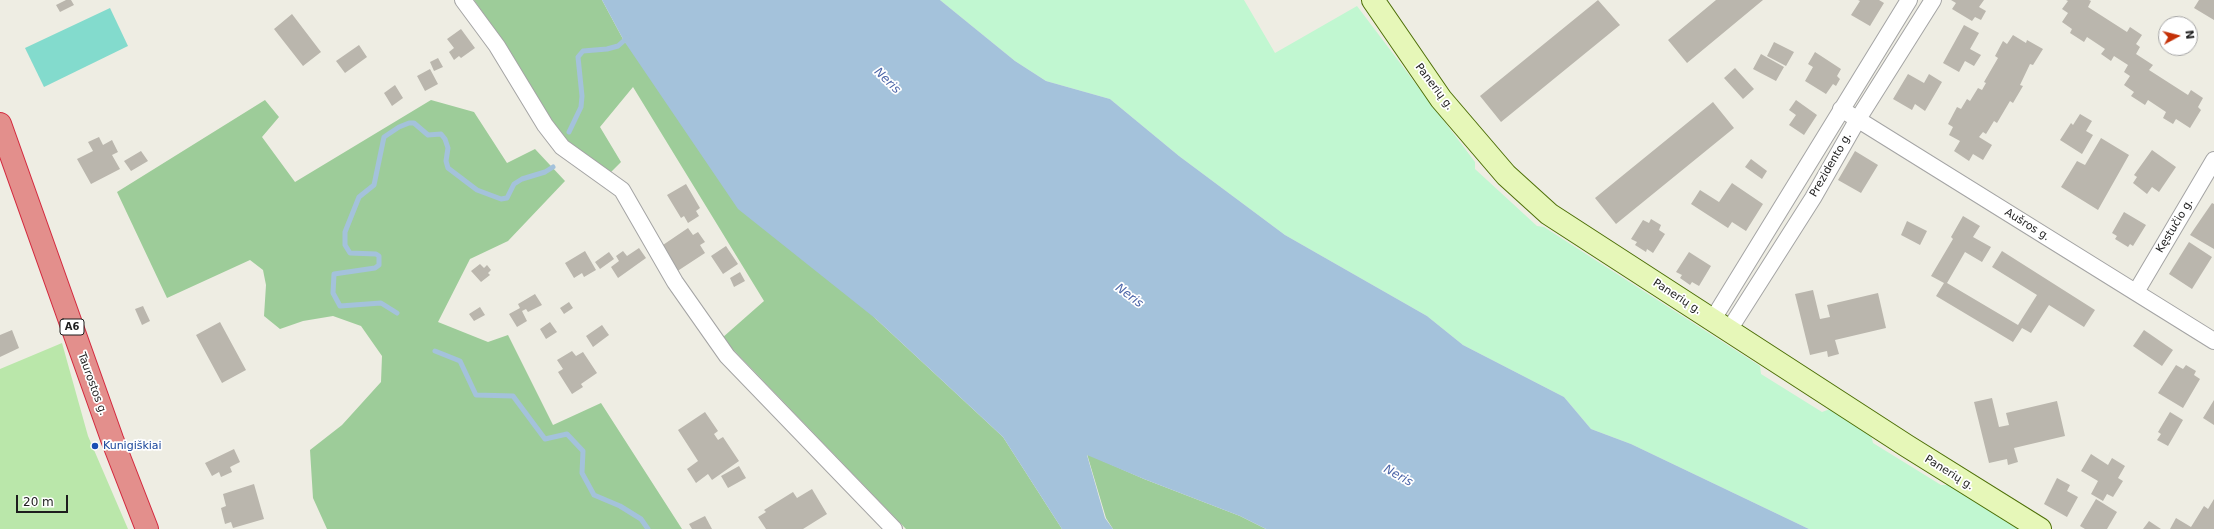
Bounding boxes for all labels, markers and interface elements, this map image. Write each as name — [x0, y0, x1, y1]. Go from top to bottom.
north arrow — [2158, 16, 2198, 56]
text: N — [2182, 29, 2196, 40]
street label: Panerių g. — [1412, 61, 1456, 113]
water label: Neris — [871, 65, 903, 97]
street label: Prezidento g. — [1807, 130, 1855, 200]
street label: Kęstučio g. — [2154, 197, 2196, 255]
street label: Aušros g. — [2002, 206, 2052, 244]
street label: Panerių g. — [1650, 276, 1704, 318]
water label: Neris — [1112, 281, 1146, 311]
road number: A6 — [60, 319, 84, 335]
street label: Taurostos g. — [74, 351, 110, 417]
place label: Kunigiškiai — [103, 439, 162, 453]
marker: Kunigiškiai — [90, 441, 100, 451]
street label: Panerių g. — [1922, 453, 1976, 493]
water label: Neris — [1381, 462, 1415, 490]
scale bar — [18, 487, 70, 513]
text: 20 m — [23, 495, 54, 509]

